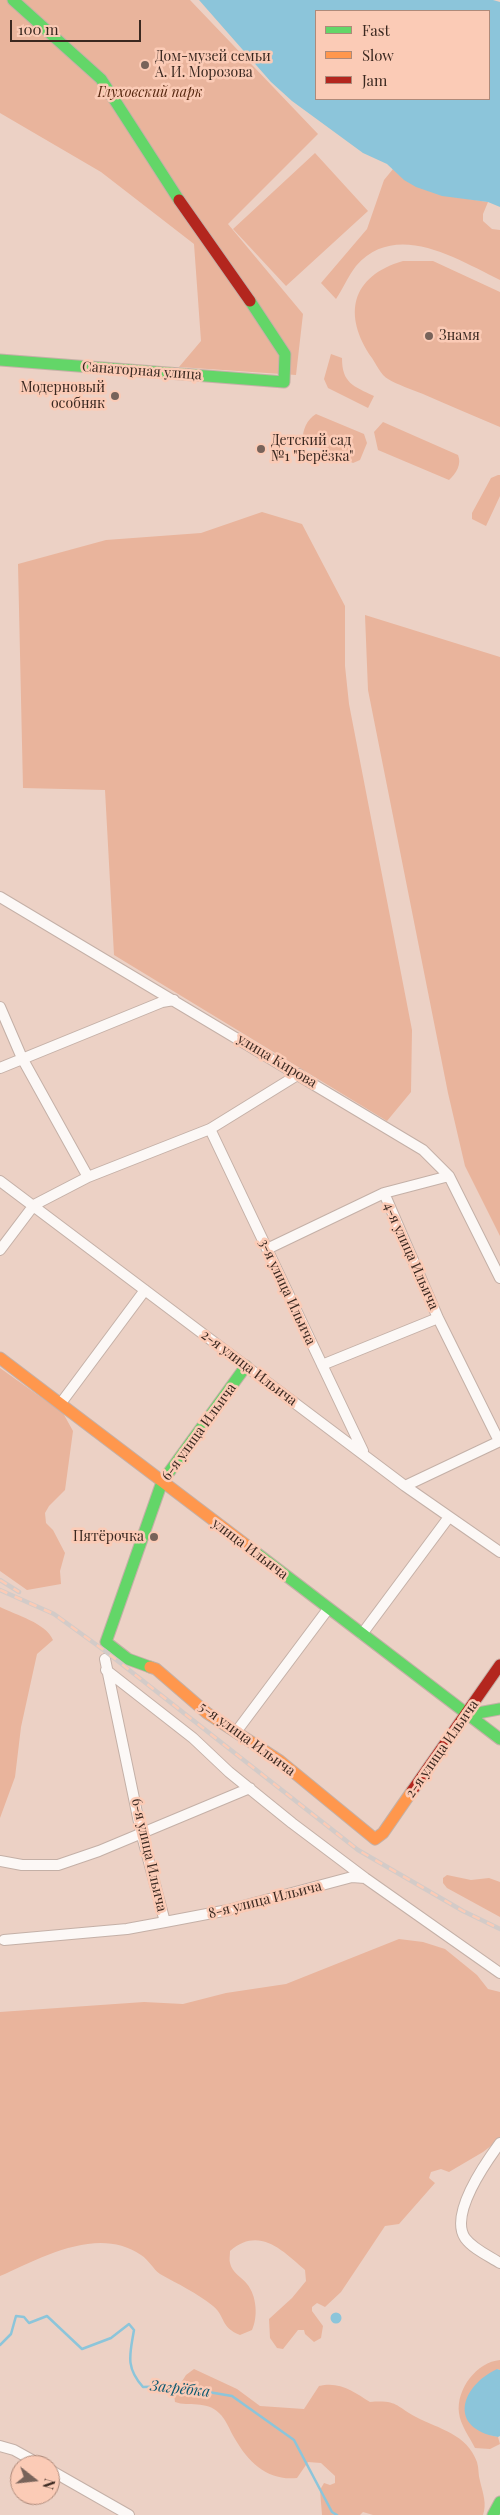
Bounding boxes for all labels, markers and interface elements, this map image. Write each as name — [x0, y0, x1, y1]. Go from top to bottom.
scale bar — [12, 10, 144, 42]
legend — [315, 10, 490, 100]
text: 100 m — [18, 19, 59, 39]
text: Fast — [362, 20, 390, 40]
text: Slow — [362, 45, 394, 65]
place label: Дом-музей семьи А. И. Морозова — [155, 49, 271, 82]
marker: Дом-музей семьи А. И. Морозова — [139, 59, 151, 71]
text: Jam — [362, 70, 387, 90]
park label: Глуховский парк — [97, 85, 203, 101]
place label: Знамя — [439, 328, 480, 344]
marker: Знамя — [423, 330, 435, 342]
street label: Санаторная улица — [82, 358, 202, 384]
place label: Модерновый особняк — [20, 380, 105, 412]
marker: Модерновый особняк — [109, 390, 121, 402]
place label: Детский сад №1 "Берёзка" — [271, 433, 353, 466]
marker: Детский сад №1 "Берёзка" — [255, 443, 267, 455]
street label: улица Кирова — [234, 1031, 320, 1091]
street label: 4-я улица Ильича — [380, 1200, 442, 1312]
street label: 3-я улица Ильича — [255, 1236, 319, 1348]
street label: 2-я улица Ильича — [198, 1327, 300, 1409]
street label: 6-я улица Ильича — [158, 1380, 240, 1484]
street label: улица Ильича — [209, 1515, 291, 1583]
place label: Пятёрочка — [73, 1529, 144, 1545]
marker: Пятёрочка — [148, 1531, 160, 1543]
street label: 2-я улица Ильича — [402, 1697, 482, 1801]
street label: 5-я улица Ильича — [196, 1698, 298, 1780]
street label: 6-я улица Ильича — [128, 1797, 170, 1913]
street label: 8-я улица Ильича — [207, 1878, 323, 1922]
water label: Загрёбка — [149, 2377, 211, 2401]
north arrow — [10, 2455, 60, 2505]
text: N — [38, 2477, 59, 2491]

